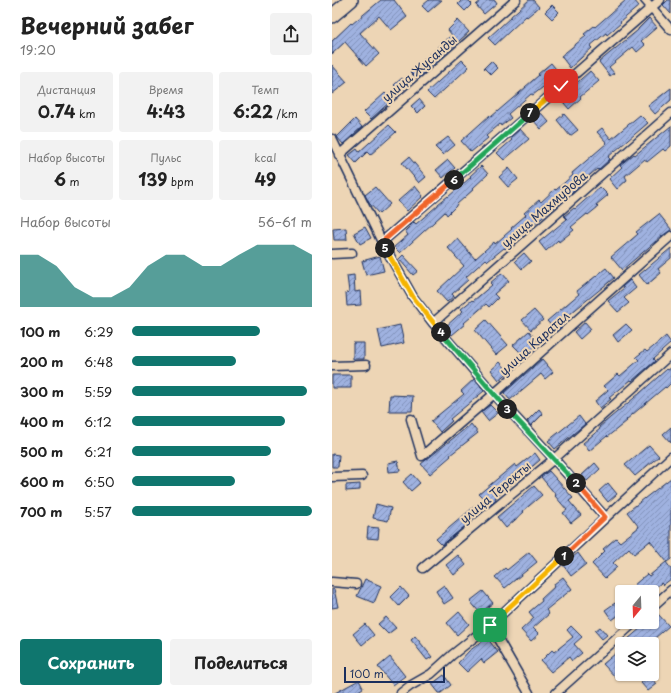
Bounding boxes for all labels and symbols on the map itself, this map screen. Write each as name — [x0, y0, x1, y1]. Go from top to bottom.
street label: улица Жусанды — [378, 30, 460, 106]
pin — [544, 69, 578, 103]
pin: 7 — [520, 103, 540, 123]
street label: улица Махмудова — [497, 166, 591, 252]
pin: 6 — [444, 170, 464, 190]
pin: 5 — [375, 238, 395, 258]
street label: улица Каратал — [495, 307, 573, 379]
pin: 4 — [431, 322, 451, 342]
pin: 3 — [497, 399, 517, 419]
street label: улица Теректы — [455, 457, 535, 527]
pin: 2 — [566, 473, 586, 493]
pin: 1 — [554, 546, 574, 566]
north arrow — [615, 585, 659, 629]
pin — [473, 608, 507, 642]
scale bar — [344, 665, 445, 684]

